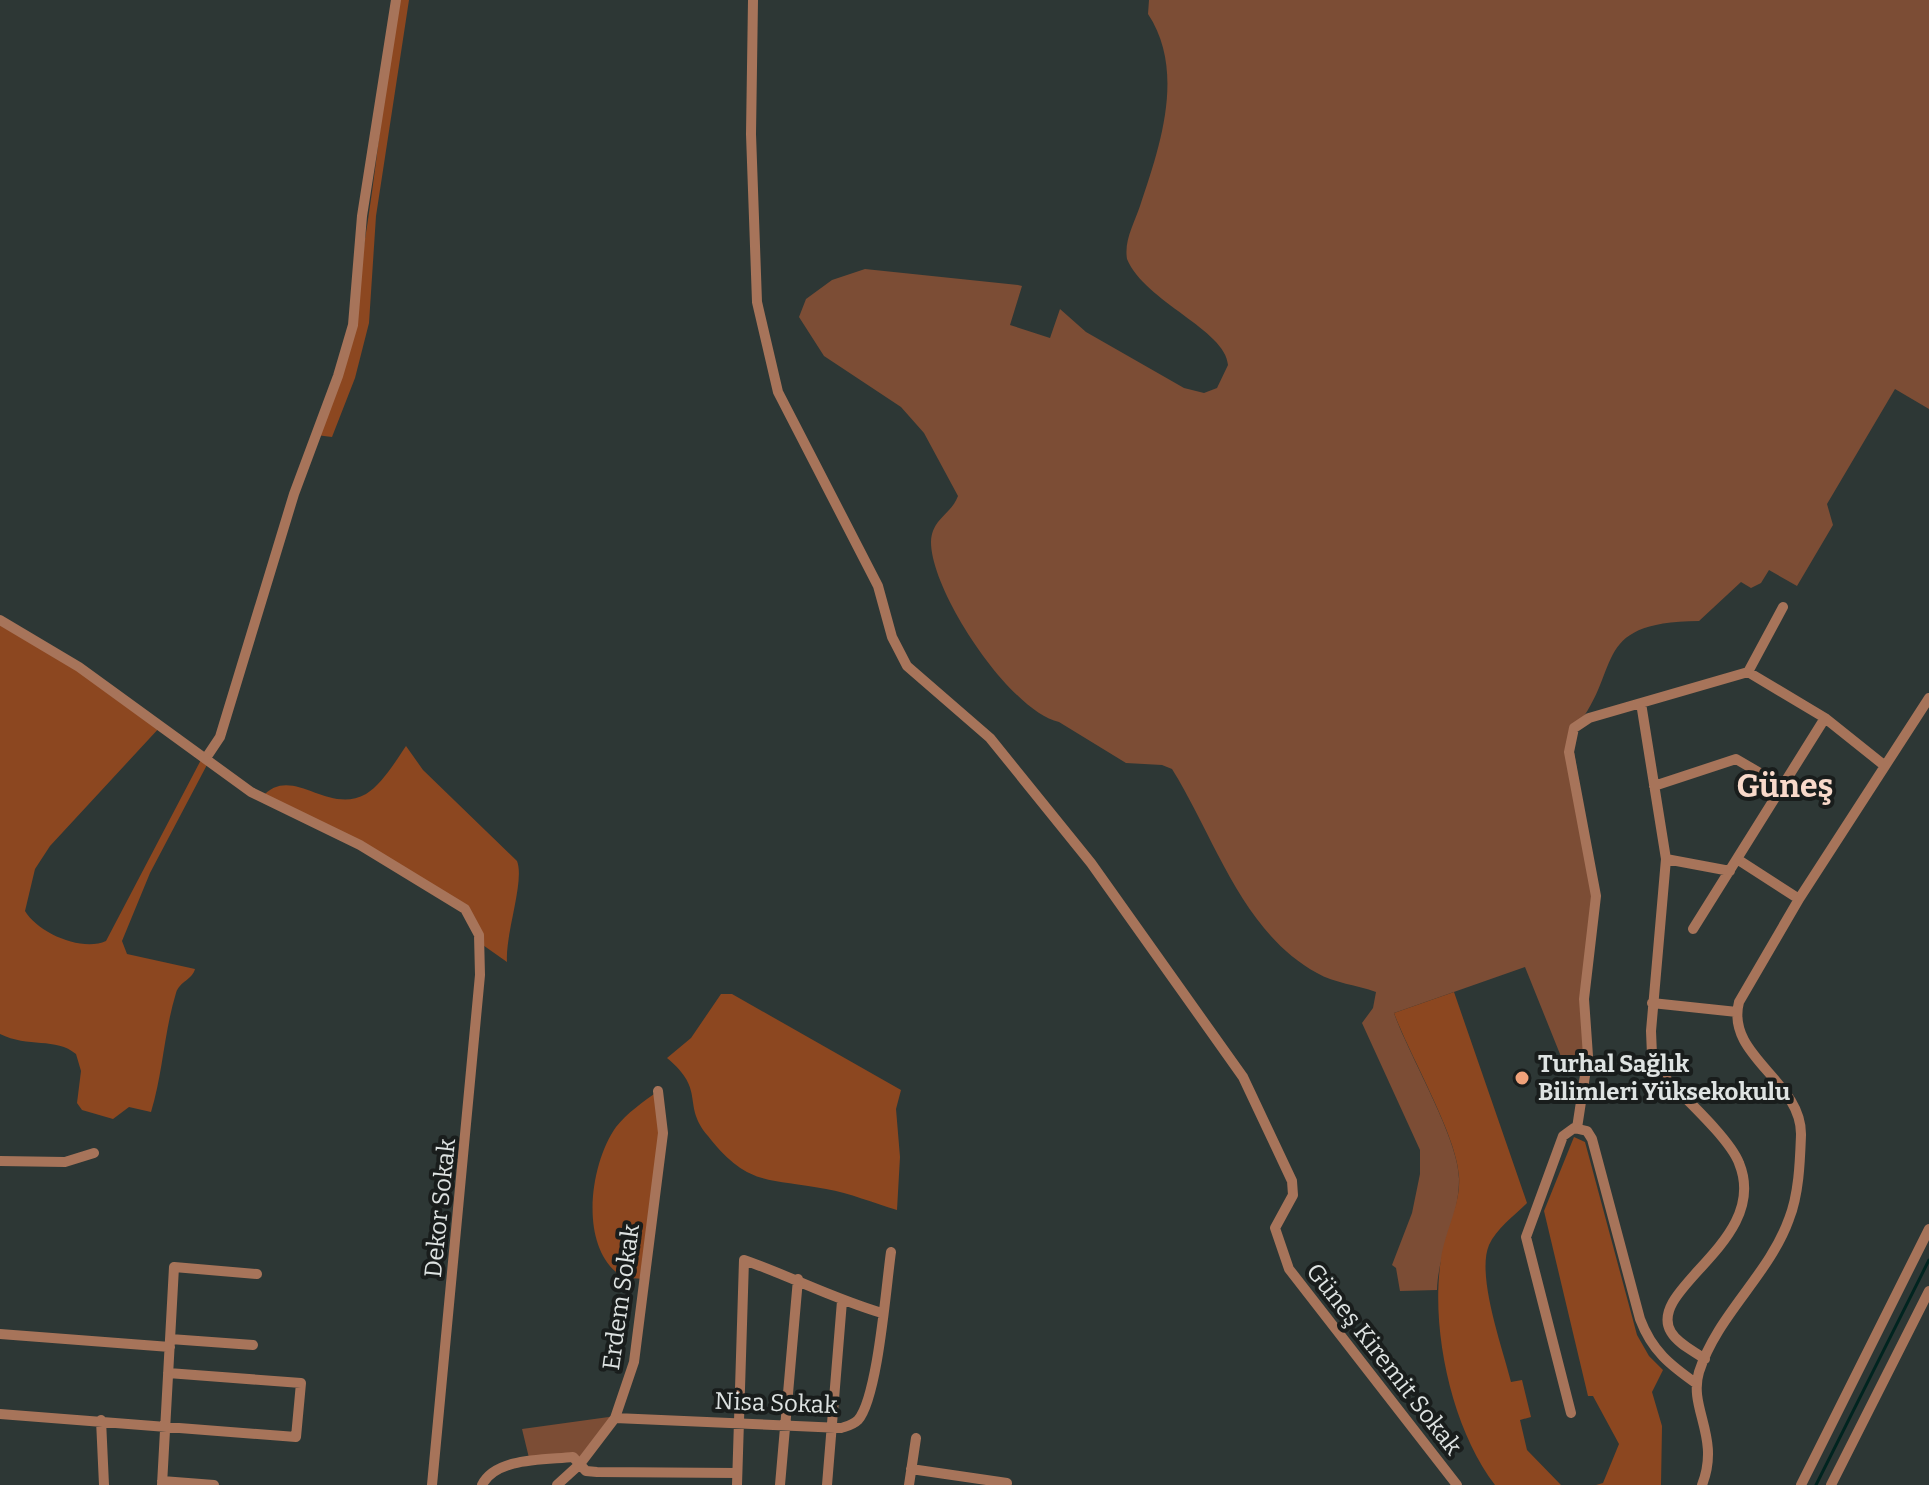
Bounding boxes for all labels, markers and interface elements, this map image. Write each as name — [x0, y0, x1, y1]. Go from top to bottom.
district label: Güneş — [1736, 767, 1834, 805]
place label: Turhal Sağlık Bilimleri Yüksekokulu — [1538, 1050, 1790, 1106]
marker: Turhal Sağlık Bilimleri Yüksekokulu — [1513, 1069, 1531, 1087]
street label: Dekor Sokak — [419, 1137, 461, 1279]
street label: Erdem Sokak — [597, 1222, 645, 1372]
street label: Güneş Kiremit Sokak — [1301, 1258, 1468, 1461]
street label: Nisa Sokak — [714, 1387, 838, 1419]

